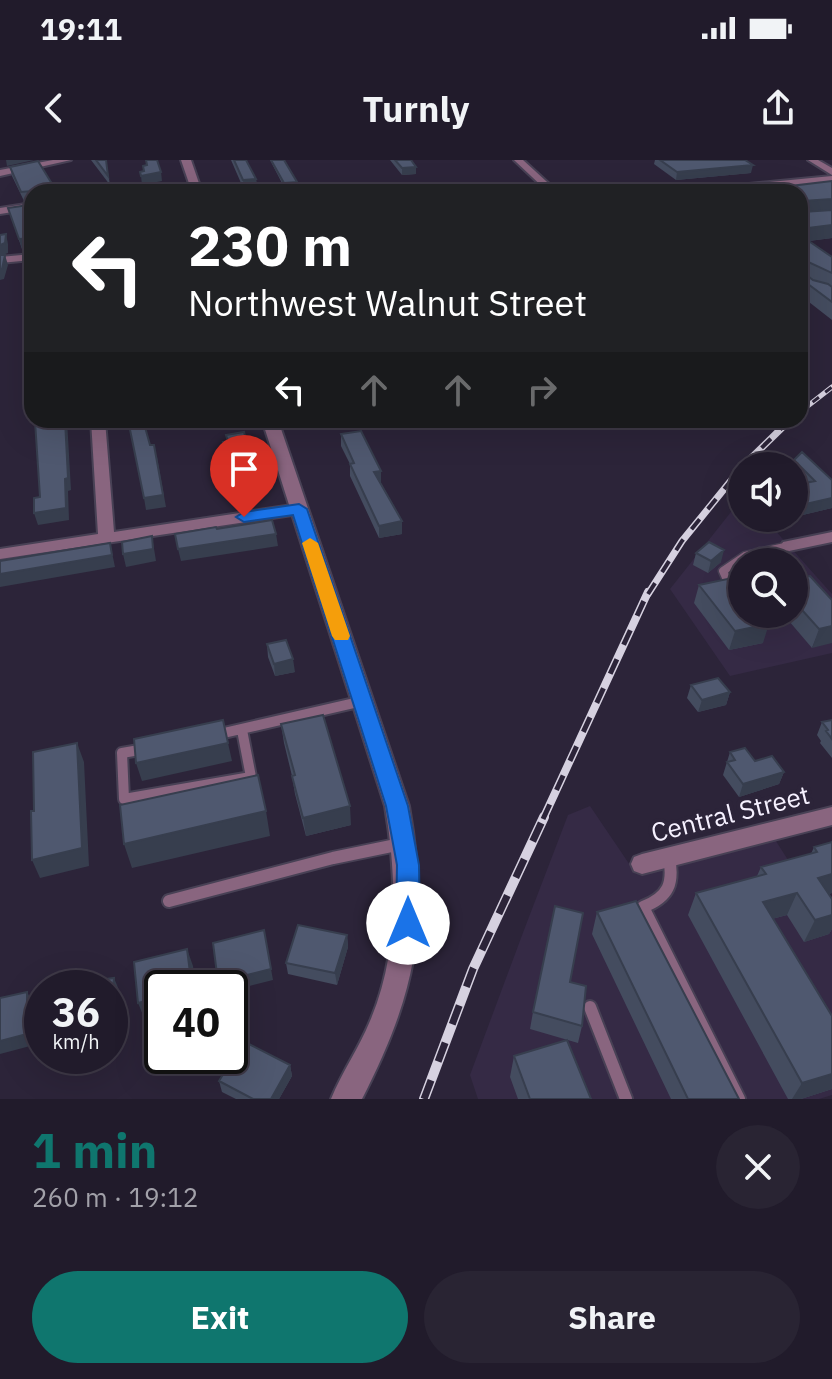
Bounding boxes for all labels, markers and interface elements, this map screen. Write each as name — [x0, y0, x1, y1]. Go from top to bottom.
text: 19:11 — [40, 9, 122, 48]
text: Turnly — [363, 85, 469, 132]
icon: back — [32, 86, 76, 130]
icon: share — [756, 86, 800, 130]
text: 230 m — [188, 209, 352, 281]
icon: left — [56, 216, 160, 320]
text: Northwest Walnut Street — [188, 279, 587, 326]
icon: left — [268, 368, 312, 412]
icon: ahead — [352, 368, 396, 412]
icon: ahead — [436, 368, 480, 412]
icon: right — [520, 368, 564, 412]
pin — [210, 435, 278, 517]
icon: arrive — [222, 447, 266, 491]
map controls — [728, 452, 808, 628]
button: sound — [728, 452, 808, 532]
button: search — [728, 548, 808, 628]
street label: Central Street — [647, 777, 813, 849]
position arrow — [366, 881, 450, 965]
speed limit sign: 40 — [144, 970, 248, 1074]
text: 36 — [52, 986, 100, 1038]
text: km/h — [52, 1028, 100, 1055]
text: 1 min — [32, 1119, 157, 1181]
button: close — [716, 1125, 800, 1209]
text: 260 m · 19:12 — [32, 1180, 198, 1214]
button: Exit — [32, 1271, 408, 1363]
button: Share — [424, 1271, 800, 1363]

